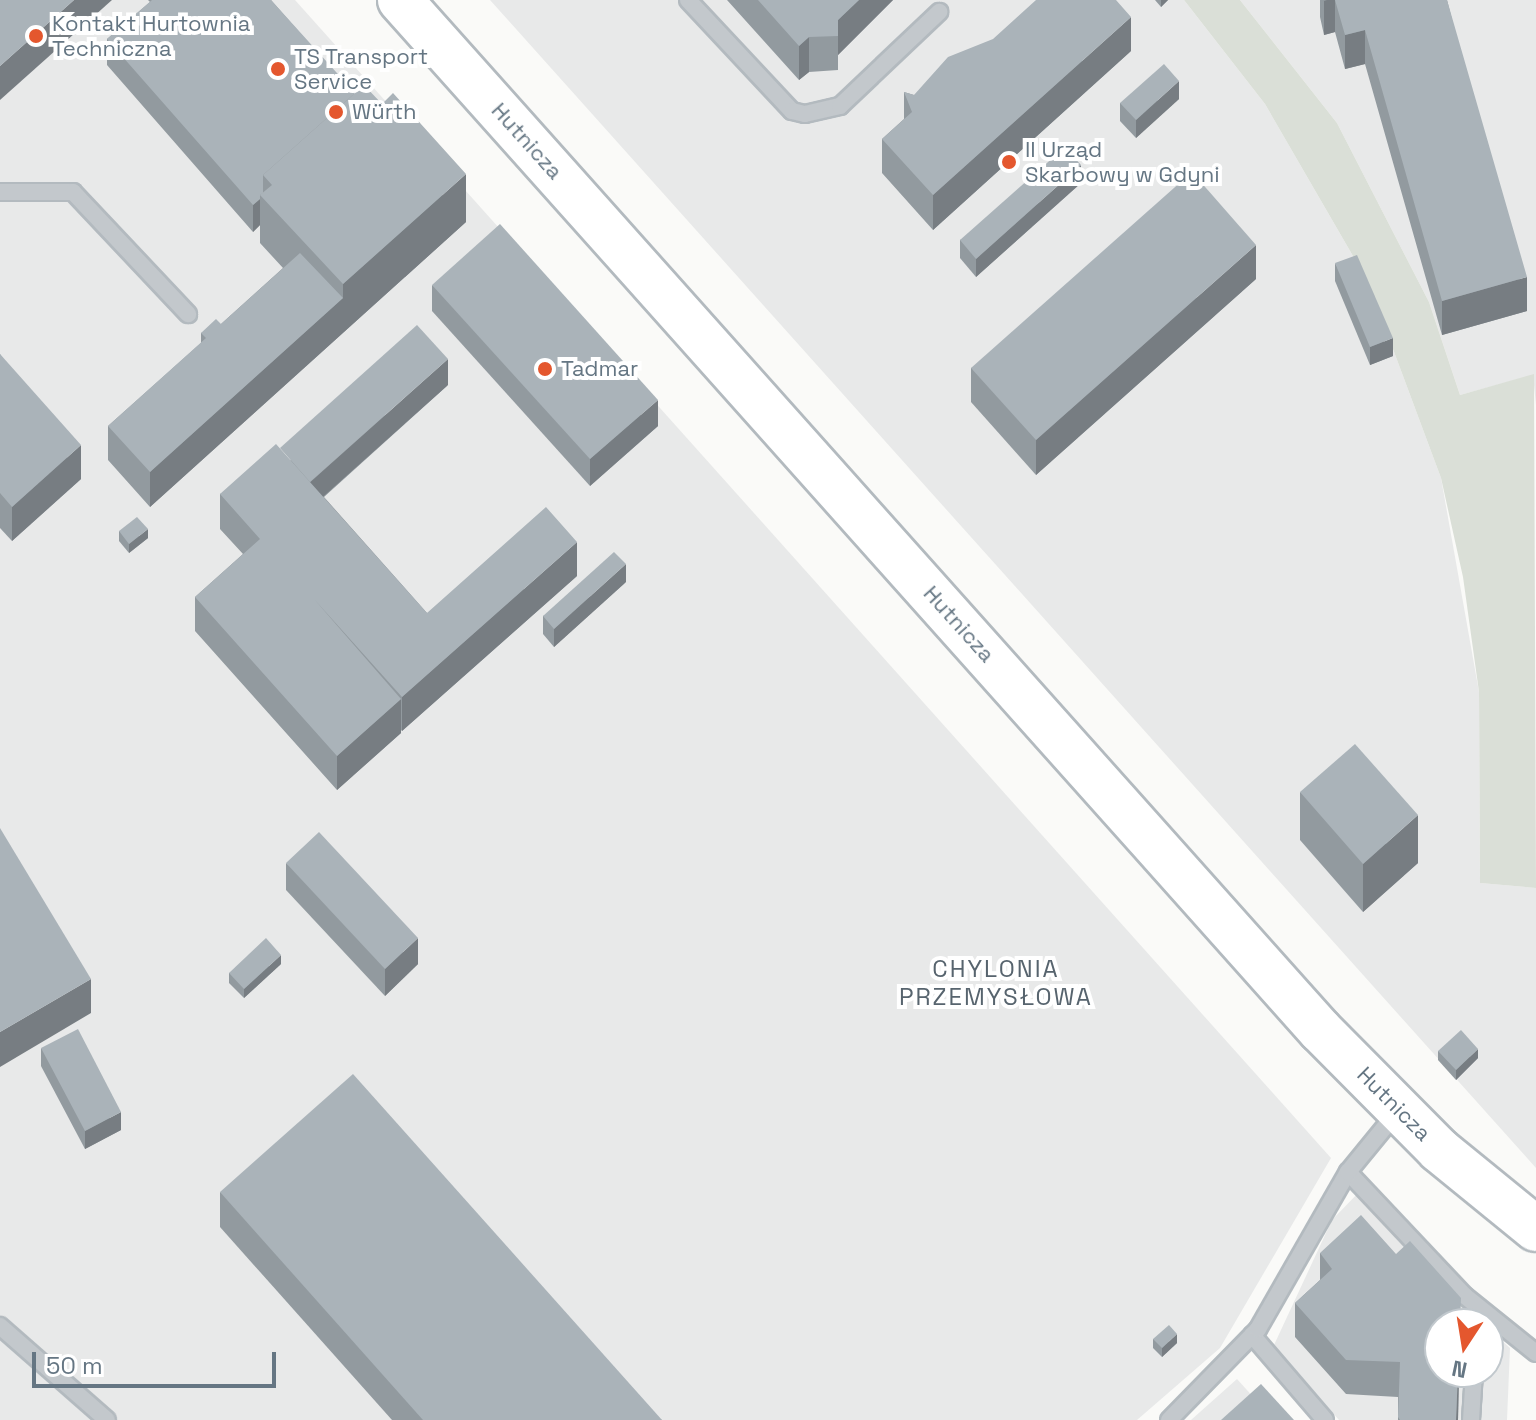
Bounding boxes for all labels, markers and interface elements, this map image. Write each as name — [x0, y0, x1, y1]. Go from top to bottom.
place label: Kontakt Hurtownia Techniczna — [52, 10, 251, 62]
marker: Kontakt Hurtownia Techniczna — [27, 27, 45, 45]
place label: TS Transport Service — [294, 43, 429, 94]
marker: TS Transport Service — [269, 60, 287, 78]
street label: Hutnicza — [486, 97, 568, 185]
place label: Würth — [352, 99, 417, 125]
marker: Würth — [327, 103, 345, 121]
place label: II Urząd Skarbowy w Gdyni — [1025, 136, 1220, 188]
marker: II Urząd Skarbowy w Gdyni — [1000, 153, 1018, 171]
place label: Tadmar — [561, 356, 638, 382]
marker: Tadmar — [536, 360, 554, 378]
street label: Hutnicza — [918, 580, 1000, 668]
district label: CHYLONIA PRZEMYSŁOWA — [899, 955, 1093, 1011]
street label: Hutnicza — [1352, 1062, 1436, 1146]
north arrow — [1424, 1308, 1504, 1388]
scale bar — [36, 1336, 280, 1386]
text: 50 m — [46, 1350, 103, 1381]
text: N — [1449, 1354, 1470, 1385]

